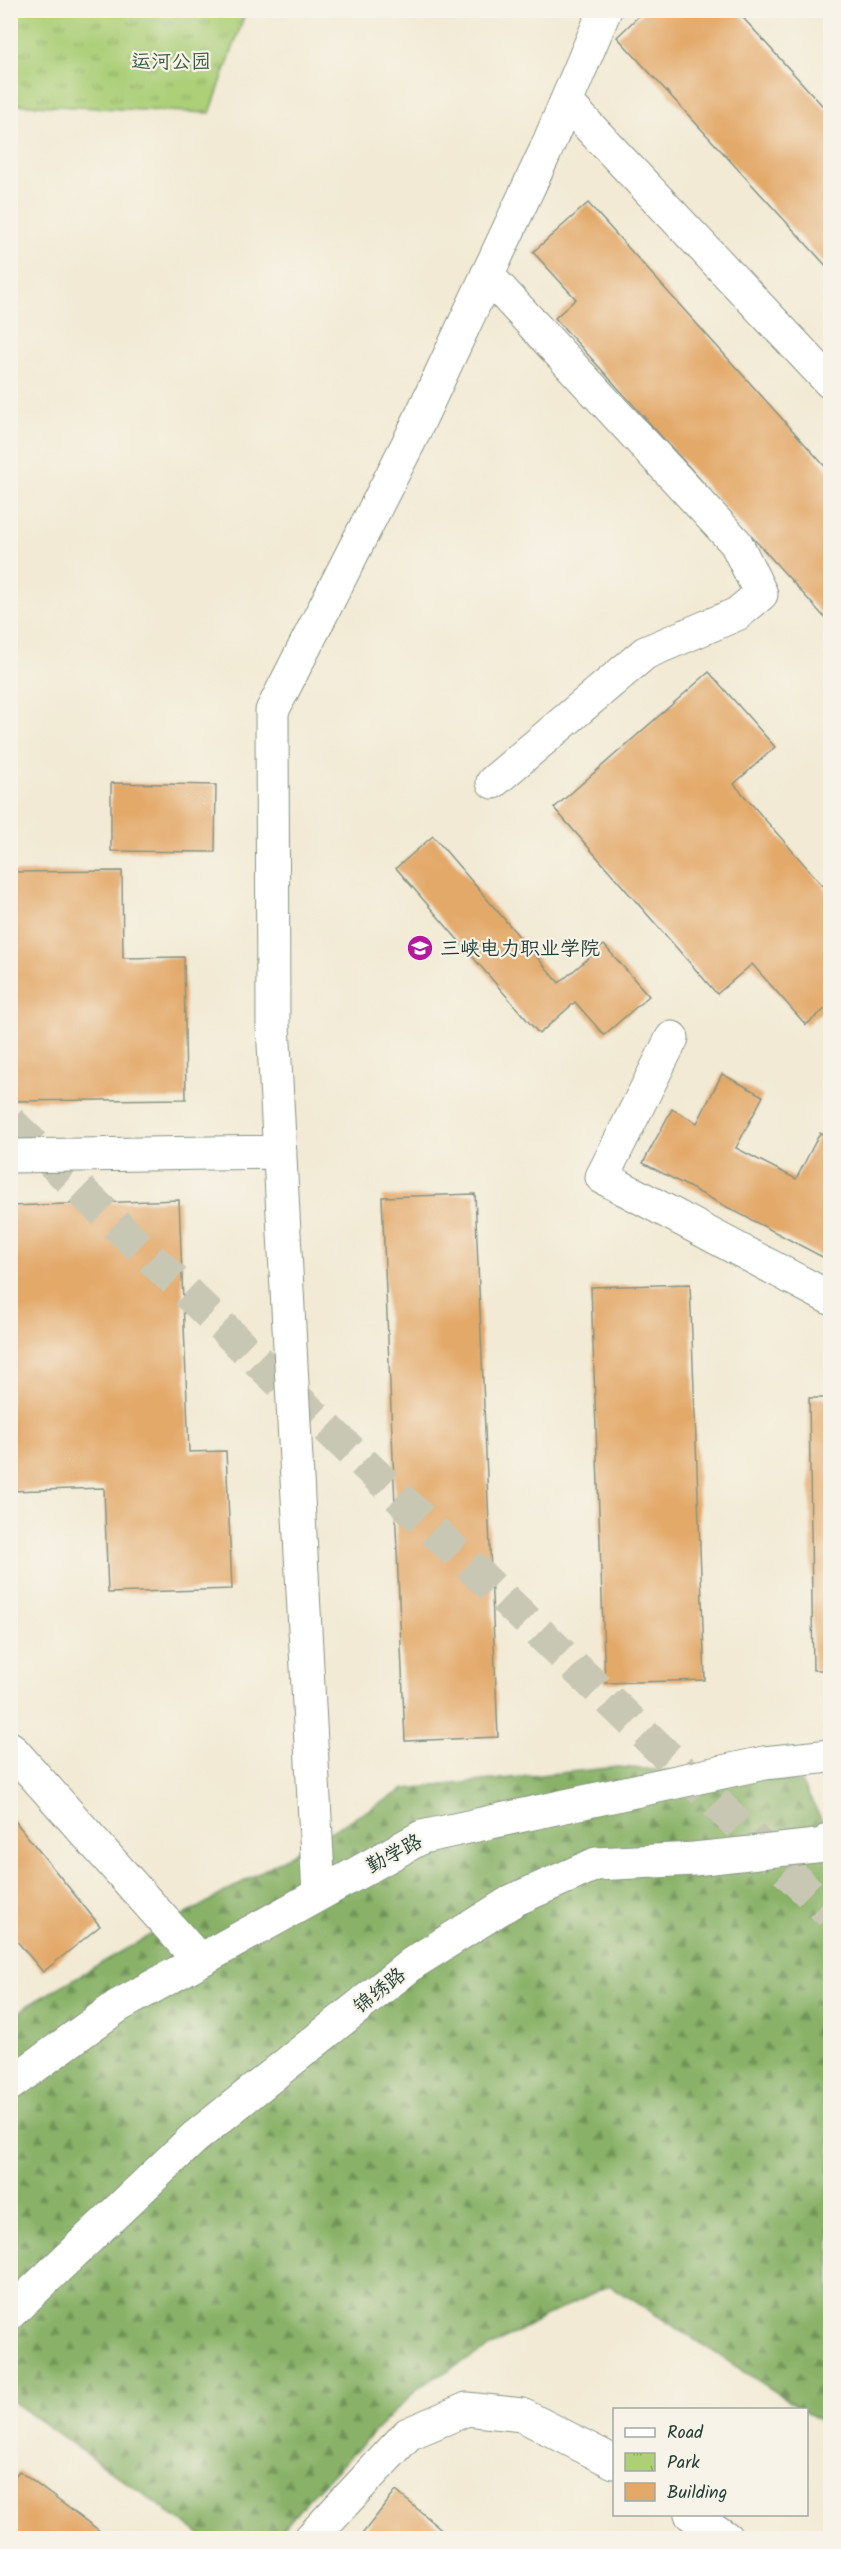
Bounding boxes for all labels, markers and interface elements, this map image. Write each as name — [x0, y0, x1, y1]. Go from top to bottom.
park label: 运河公园 — [131, 47, 211, 79]
school or university icon: 三峡电力职业学院 — [405, 933, 435, 963]
place label: 三峡电力职业学院 — [440, 934, 600, 966]
street label: 勤学路 — [361, 1826, 430, 1883]
street label: 锦绣路 — [347, 1960, 414, 2023]
legend — [613, 2408, 808, 2516]
text: Road — [667, 2419, 704, 2448]
text: Park — [667, 2449, 700, 2478]
text: Building — [667, 2479, 727, 2508]

